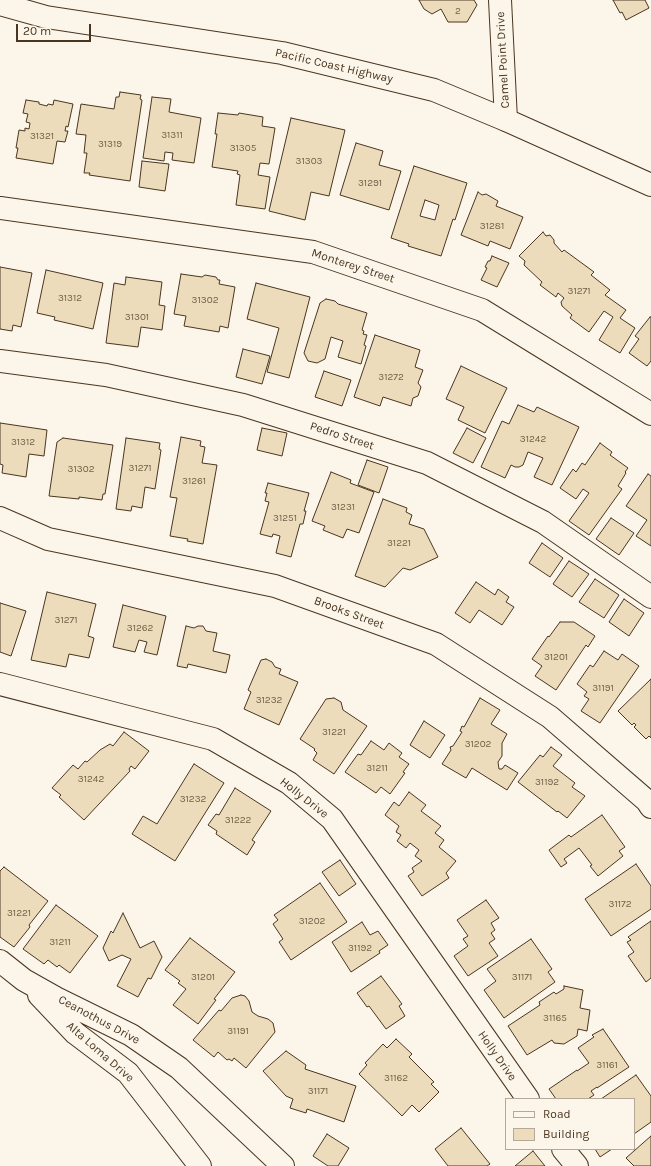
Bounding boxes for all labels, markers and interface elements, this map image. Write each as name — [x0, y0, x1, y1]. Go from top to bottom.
house number: 2 — [455, 5, 461, 17]
street label: Camel Point Drive — [493, 11, 513, 109]
scale bar — [18, 16, 93, 42]
text: 20 m — [23, 24, 51, 38]
street label: Pacific Coast Highway — [274, 45, 394, 87]
house number: 31311 — [161, 129, 183, 141]
house number: 31321 — [30, 130, 54, 142]
house number: 31319 — [98, 138, 122, 150]
house number: 31305 — [230, 142, 256, 154]
house number: 31303 — [296, 155, 322, 167]
house number: 31291 — [358, 177, 382, 189]
house number: 31281 — [480, 220, 504, 232]
street label: Monterey Street — [310, 246, 396, 286]
house number: 31271 — [567, 285, 591, 297]
house number: 31312 — [58, 292, 82, 304]
house number: 31302 — [192, 294, 218, 306]
house number: 31301 — [125, 311, 149, 323]
house number: 31272 — [378, 371, 404, 383]
street label: Pedro Street — [308, 419, 376, 453]
house number: 31242 — [520, 433, 546, 445]
house number: 31312 — [11, 436, 35, 448]
house number: 31271 — [128, 462, 152, 474]
house number: 31302 — [68, 463, 94, 475]
house number: 31261 — [182, 475, 206, 487]
house number: 31231 — [331, 501, 355, 513]
house number: 31251 — [273, 512, 297, 524]
house number: 31221 — [387, 537, 411, 549]
street label: Brooks Street — [312, 594, 386, 632]
house number: 31271 — [54, 614, 78, 626]
house number: 31262 — [127, 622, 153, 634]
house number: 31201 — [544, 651, 568, 663]
house number: 31191 — [592, 682, 614, 694]
house number: 31232 — [256, 694, 282, 706]
house number: 31221 — [322, 726, 346, 738]
house number: 31202 — [465, 738, 491, 750]
house number: 31211 — [366, 762, 388, 774]
house number: 31242 — [78, 773, 104, 785]
street label: Holly Drive — [277, 775, 331, 821]
house number: 31192 — [535, 776, 559, 788]
house number: 31232 — [180, 793, 206, 805]
house number: 31222 — [225, 814, 251, 826]
house number: 31172 — [608, 898, 632, 910]
house number: 31221 — [7, 907, 31, 919]
house number: 31202 — [299, 915, 325, 927]
house number: 31211 — [49, 936, 71, 948]
house number: 31192 — [348, 942, 372, 954]
house number: 31201 — [191, 971, 215, 983]
house number: 31171 — [512, 971, 532, 983]
street label: Ceanothus Drive — [56, 992, 142, 1048]
house number: 31165 — [543, 1012, 567, 1024]
street label: Alta Loma Drive — [63, 1019, 137, 1085]
house number: 31191 — [227, 1025, 249, 1037]
street label: Holly Drive — [475, 1028, 519, 1084]
house number: 31161 — [596, 1059, 618, 1071]
house number: 31162 — [384, 1072, 408, 1084]
house number: 31171 — [308, 1085, 328, 1097]
legend — [505, 1098, 635, 1150]
text: Road — [543, 1107, 571, 1121]
text: Building — [543, 1127, 589, 1141]

